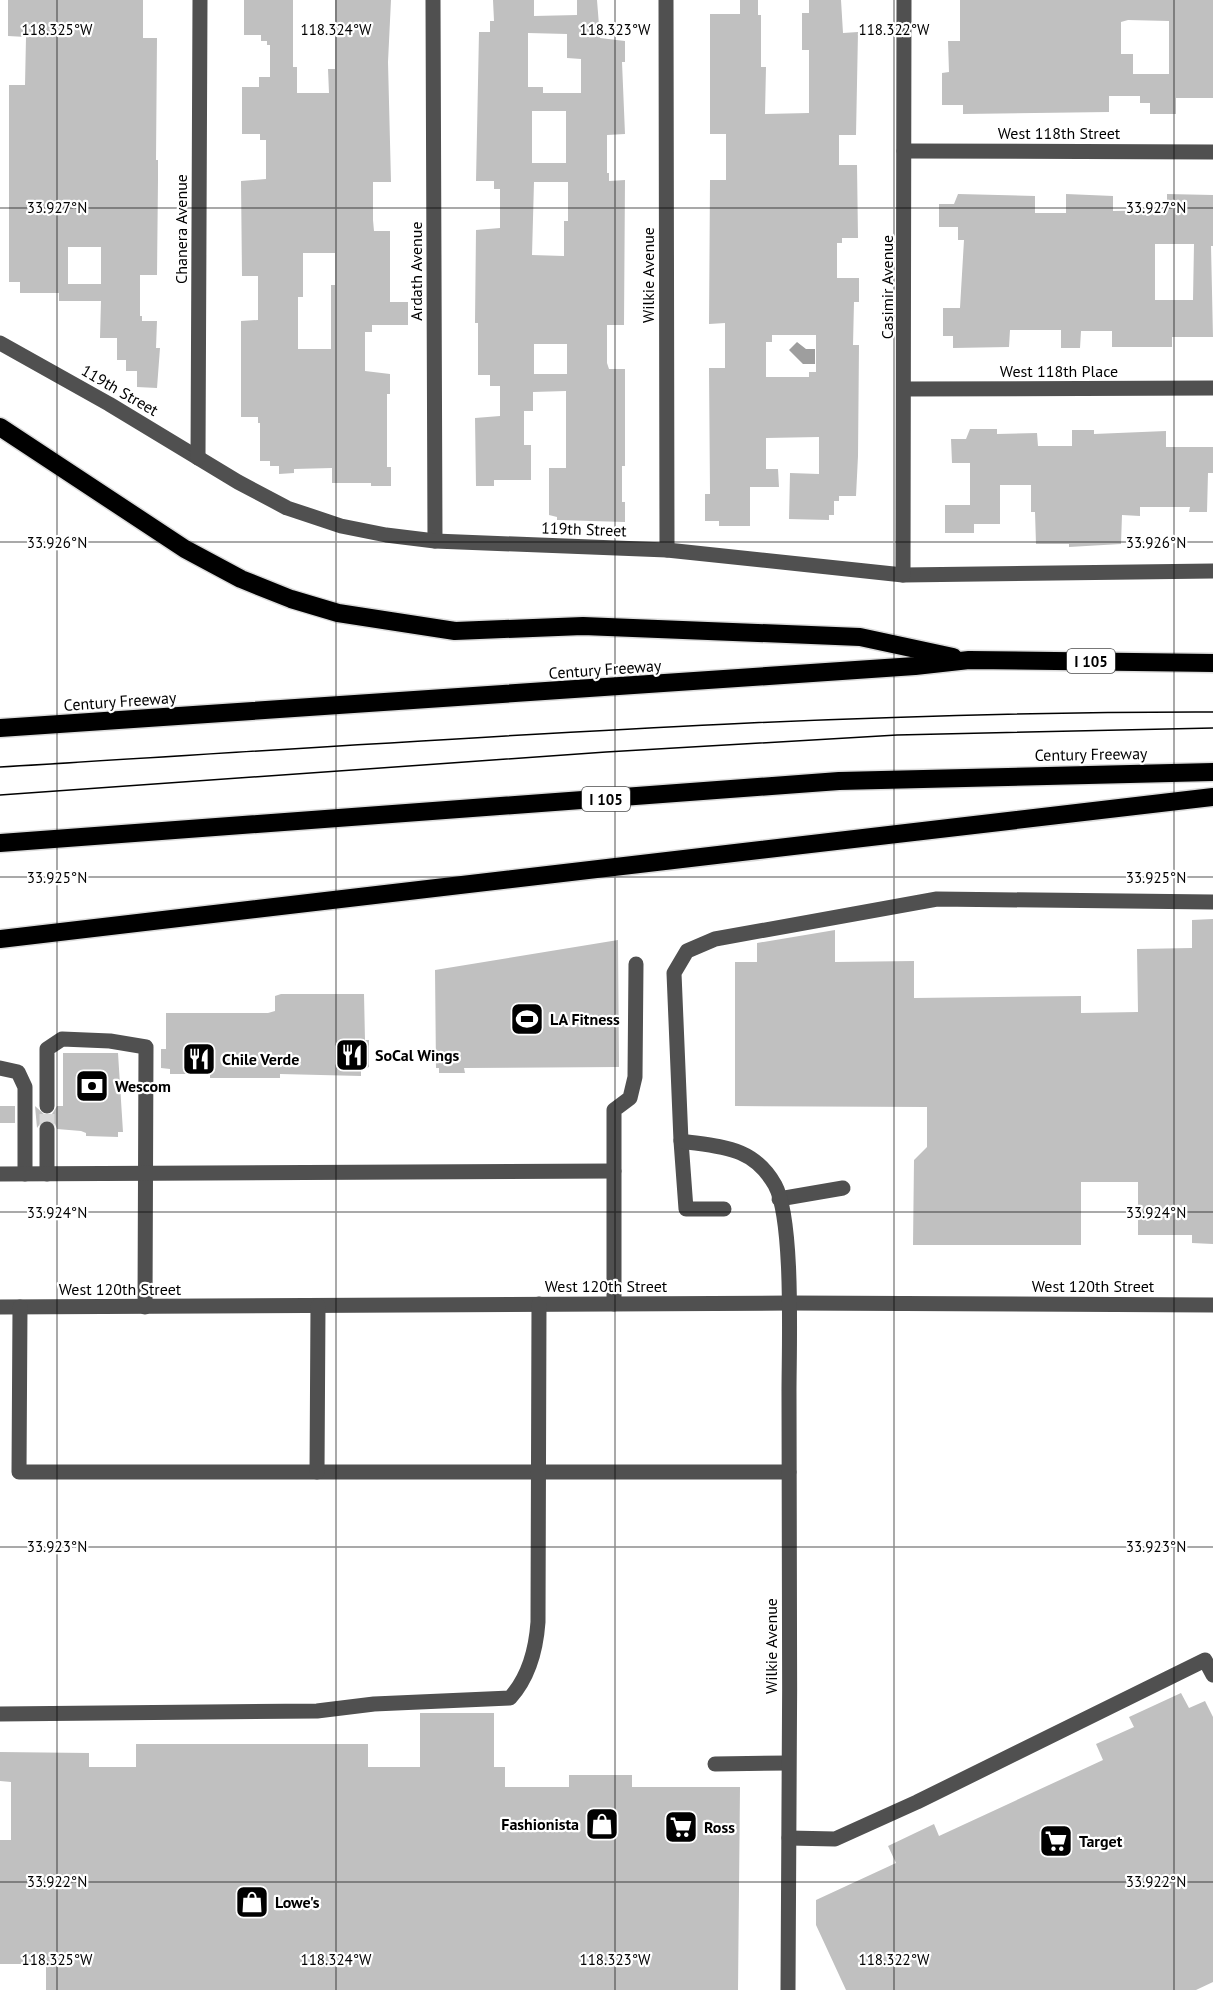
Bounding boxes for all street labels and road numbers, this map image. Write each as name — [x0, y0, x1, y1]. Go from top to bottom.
street label: West 118th Street — [998, 123, 1121, 143]
street label: Chanera Avenue — [171, 174, 191, 284]
street label: Ardath Avenue — [406, 221, 426, 321]
street label: Wilkie Avenue — [638, 227, 658, 323]
street label: Casimir Avenue — [877, 235, 897, 339]
street label: 119th Street — [78, 360, 163, 420]
street label: West 118th Place — [1000, 361, 1118, 381]
street label: 119th Street — [541, 518, 628, 541]
road number: I 105 — [1067, 649, 1115, 673]
street label: Century Freeway — [548, 655, 663, 683]
street label: Century Freeway — [63, 687, 178, 715]
street label: Century Freeway — [1034, 743, 1148, 765]
road number: I 105 — [582, 787, 630, 811]
street label: West 120th Street — [545, 1276, 668, 1296]
street label: West 120th Street — [1032, 1276, 1155, 1296]
street label: West 120th Street — [59, 1279, 182, 1299]
street label: Wilkie Avenue — [761, 1598, 781, 1694]

